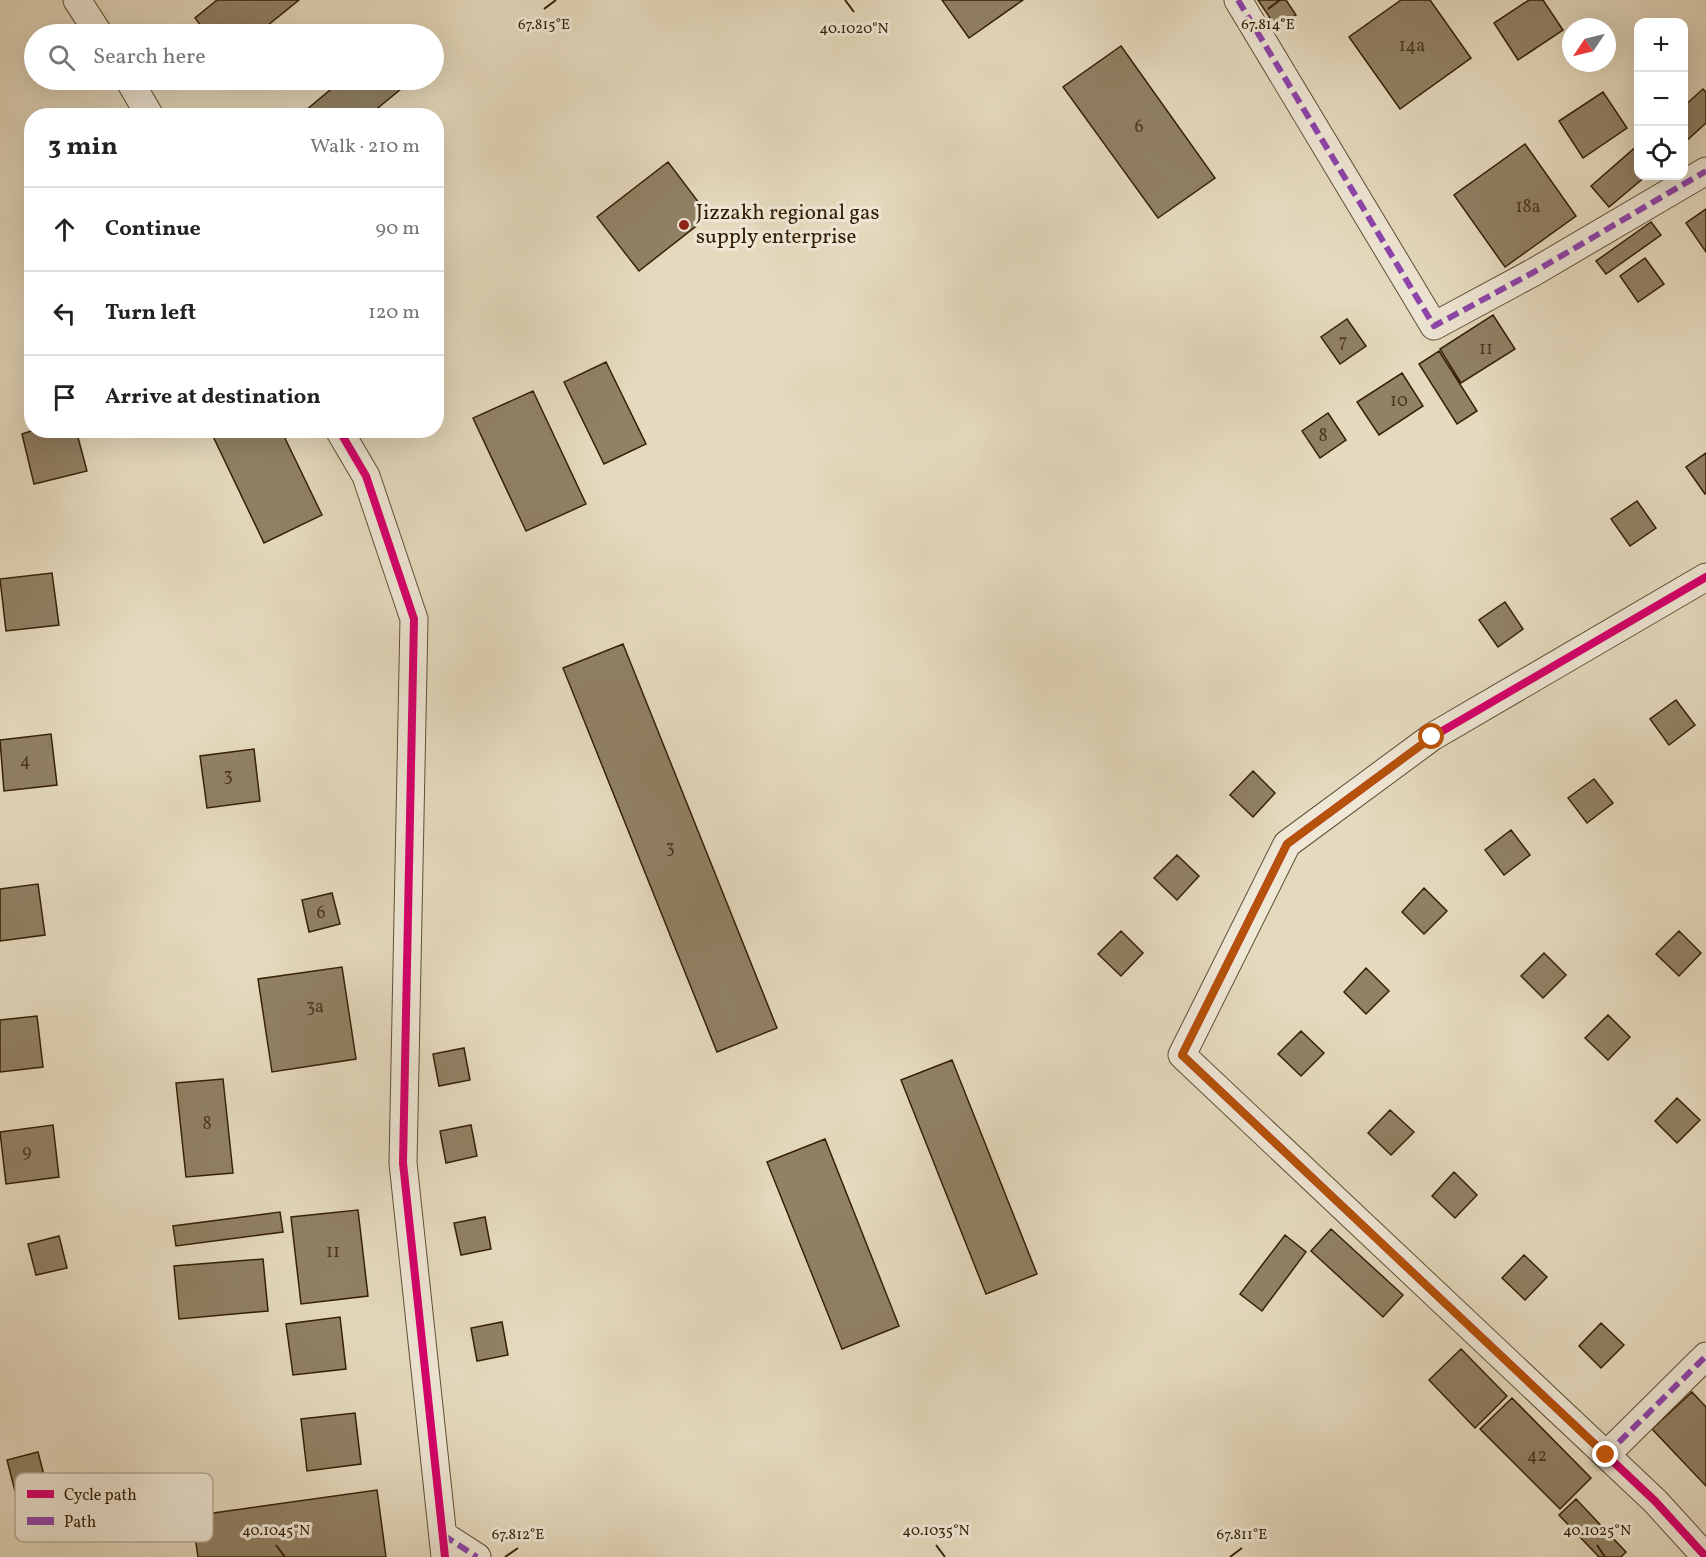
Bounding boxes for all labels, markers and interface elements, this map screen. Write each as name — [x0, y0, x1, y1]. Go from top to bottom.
text: 67.815°E — [518, 15, 570, 36]
text: 67.814°E — [1241, 15, 1295, 36]
north arrow — [1562, 18, 1616, 72]
map controls — [1634, 18, 1688, 180]
button: + — [1634, 18, 1688, 72]
text: 40.1020°N — [819, 19, 889, 40]
search box — [24, 24, 444, 90]
house number: 14a — [1399, 34, 1425, 59]
icon: search — [45, 41, 78, 74]
text: Search here — [93, 42, 206, 73]
button: − — [1634, 72, 1688, 126]
house number: 6 — [1134, 115, 1144, 140]
button: locate — [1634, 126, 1688, 180]
text: 3 min — [48, 129, 118, 165]
text: Walk · 210 m — [310, 133, 420, 161]
house number: 18a — [1515, 195, 1541, 220]
place label: Jizzakh regional gas supply enterprise — [696, 199, 880, 252]
icon: ahead — [48, 213, 81, 246]
text: Continue — [105, 214, 201, 245]
text: 90 m — [376, 215, 420, 243]
marker: Jizzakh regional gas supply enterprise — [677, 218, 691, 232]
icon: left — [48, 297, 81, 330]
text: Turn left — [105, 298, 196, 329]
text: 120 m — [368, 299, 420, 327]
house number: 7 — [1339, 330, 1347, 355]
house number: 11 — [1479, 337, 1493, 362]
icon: arrive — [48, 381, 81, 414]
text: Arrive at destination — [105, 382, 321, 413]
house number: 10 — [1390, 389, 1408, 414]
house number: 8 — [1318, 424, 1328, 449]
route start — [1418, 723, 1444, 749]
house number: 4 — [20, 749, 30, 774]
house number: 3 — [223, 764, 233, 789]
house number: 3 — [665, 836, 675, 861]
house number: 6 — [316, 901, 326, 926]
house number: 3a — [306, 995, 324, 1020]
house number: 8 — [202, 1112, 212, 1137]
house number: 9 — [22, 1140, 32, 1165]
house number: 11 — [326, 1240, 340, 1265]
route end — [1592, 1441, 1618, 1467]
house number: 42 — [1527, 1444, 1547, 1469]
legend — [15, 1473, 213, 1542]
text: Cycle path — [64, 1485, 137, 1507]
text: Path — [64, 1512, 96, 1534]
text: 40.1045°N — [242, 1521, 310, 1542]
text: 40.1035°N — [902, 1521, 970, 1542]
text: 40.1025°N — [1563, 1521, 1631, 1542]
text: 67.812°E — [492, 1525, 544, 1546]
text: 67.811°E — [1217, 1525, 1267, 1546]

